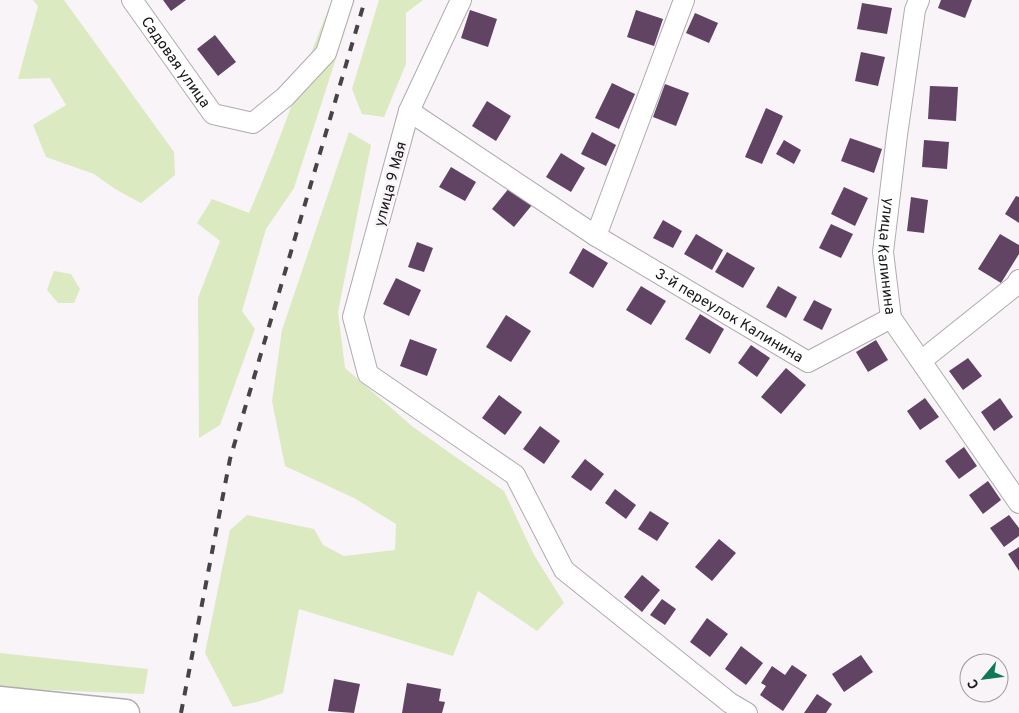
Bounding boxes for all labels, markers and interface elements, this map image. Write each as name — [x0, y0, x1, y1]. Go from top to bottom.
street label: Садовая улица — [136, 13, 214, 112]
street label: улица 9 Мая — [371, 140, 412, 229]
street label: улица Калинина — [872, 196, 899, 316]
street label: 3-й переулок Калинина — [651, 265, 806, 368]
north arrow — [959, 653, 1009, 703]
text: С — [964, 675, 984, 692]

